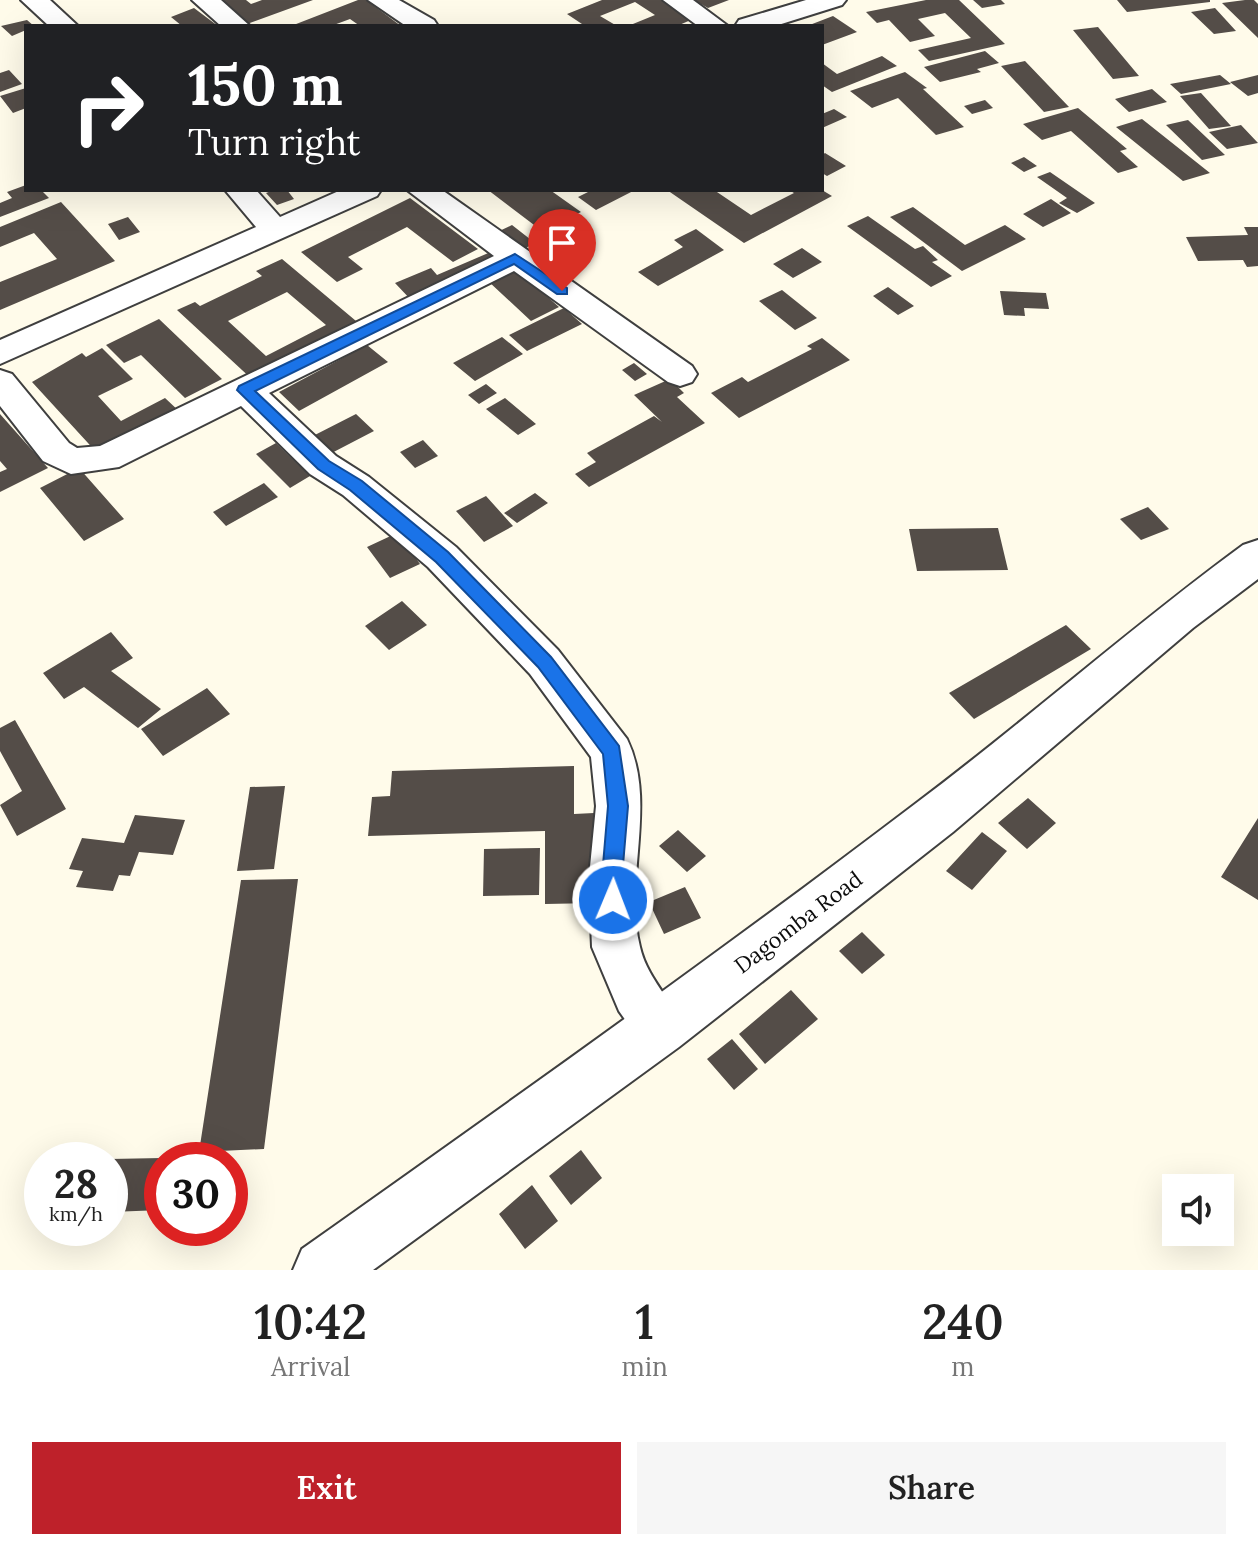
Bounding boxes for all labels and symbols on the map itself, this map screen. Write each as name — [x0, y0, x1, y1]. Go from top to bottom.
pin — [528, 209, 596, 291]
position arrow — [571, 858, 655, 942]
street label: Dagomba Road — [728, 865, 868, 979]
speed limit sign: 30 — [144, 1142, 248, 1246]

